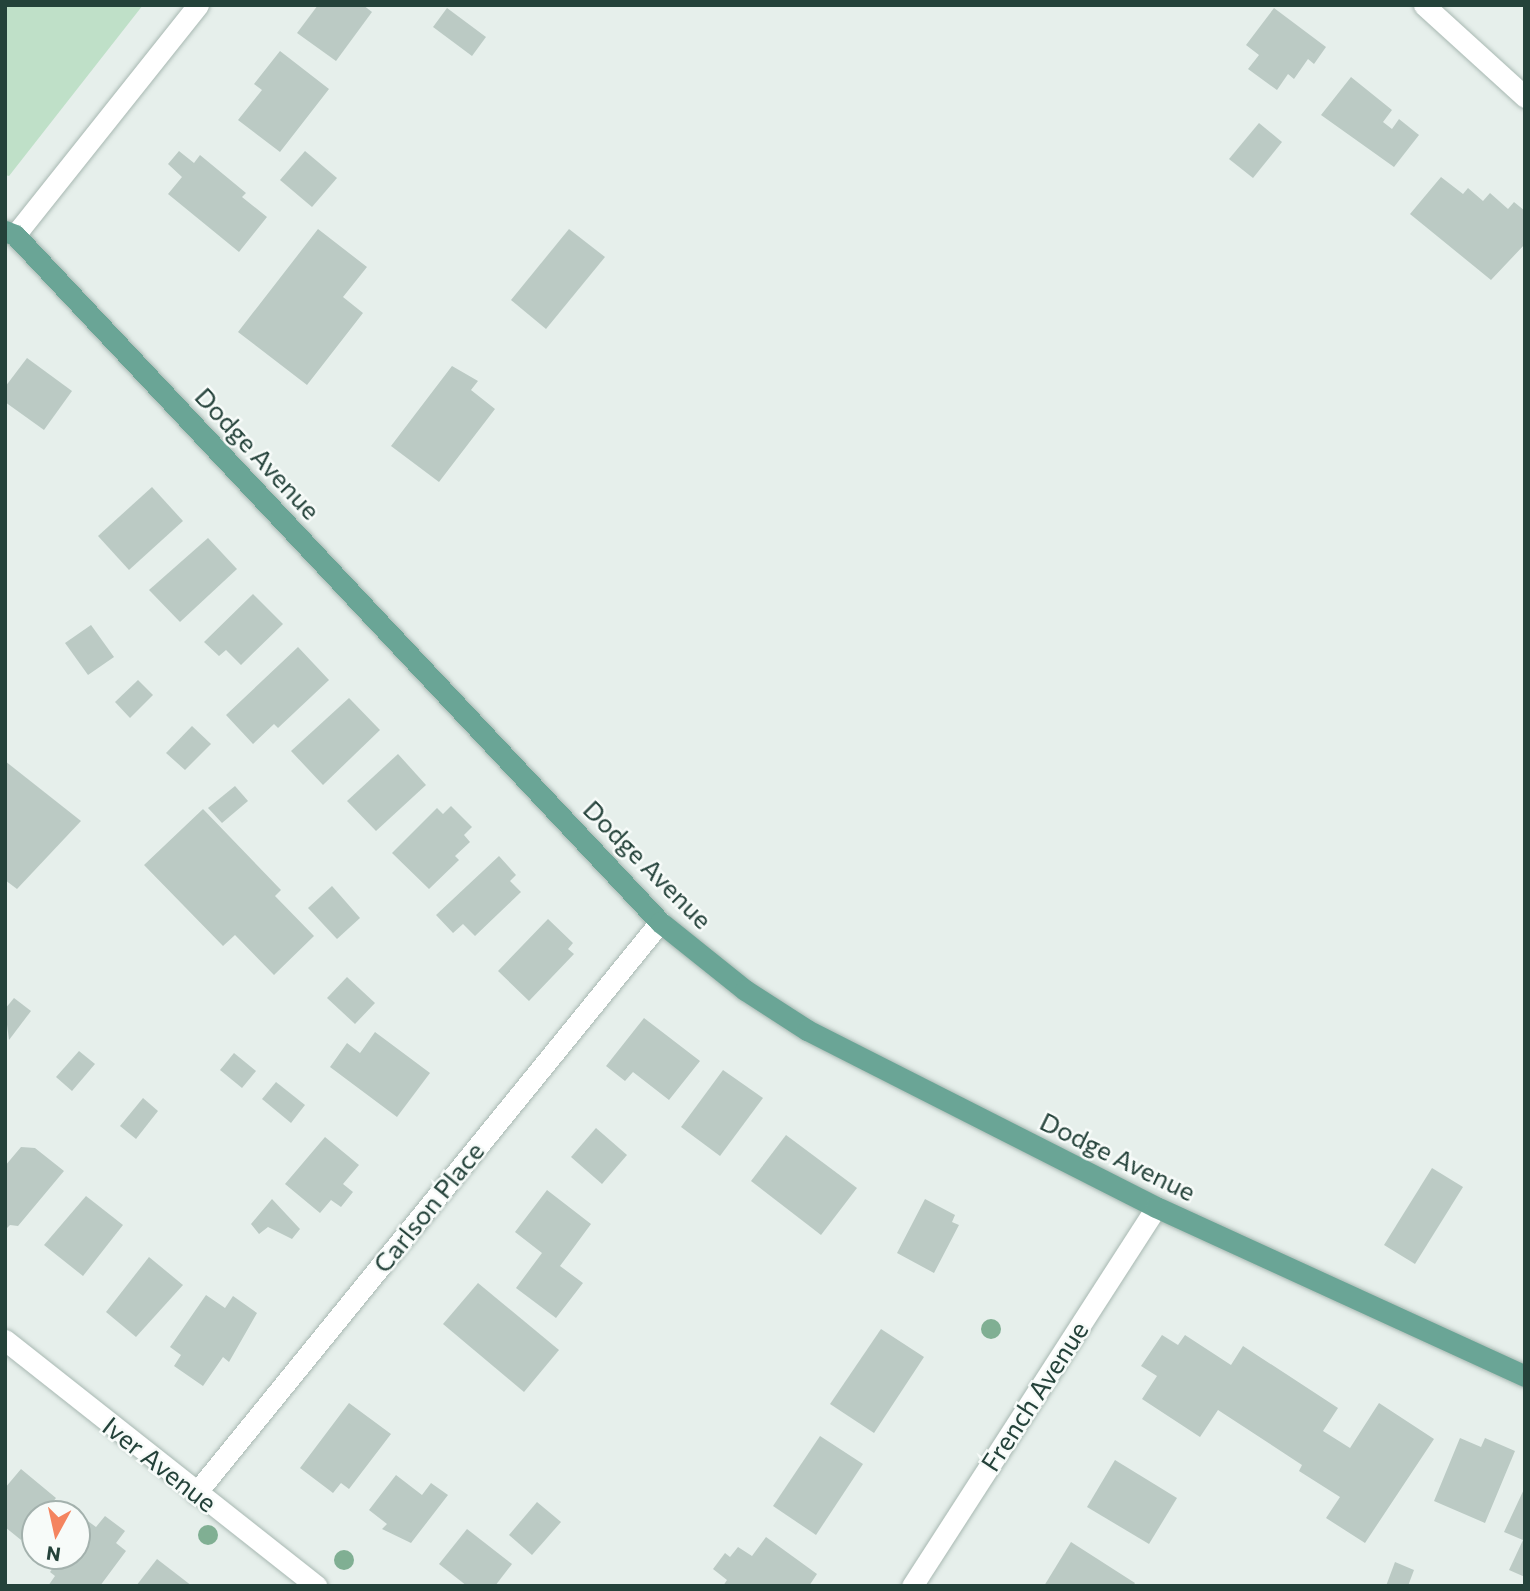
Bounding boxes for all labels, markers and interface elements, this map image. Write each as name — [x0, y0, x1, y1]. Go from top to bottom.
street label: Dodge Avenue — [189, 381, 327, 525]
street label: Dodge Avenue — [577, 793, 719, 935]
street label: Dodge Avenue — [1035, 1105, 1201, 1207]
street label: Carlson Place — [366, 1136, 490, 1278]
street label: French Avenue — [974, 1315, 1094, 1477]
street label: Iver Avenue — [97, 1410, 223, 1518]
north arrow — [21, 1500, 91, 1570]
text: N — [45, 1542, 62, 1567]

